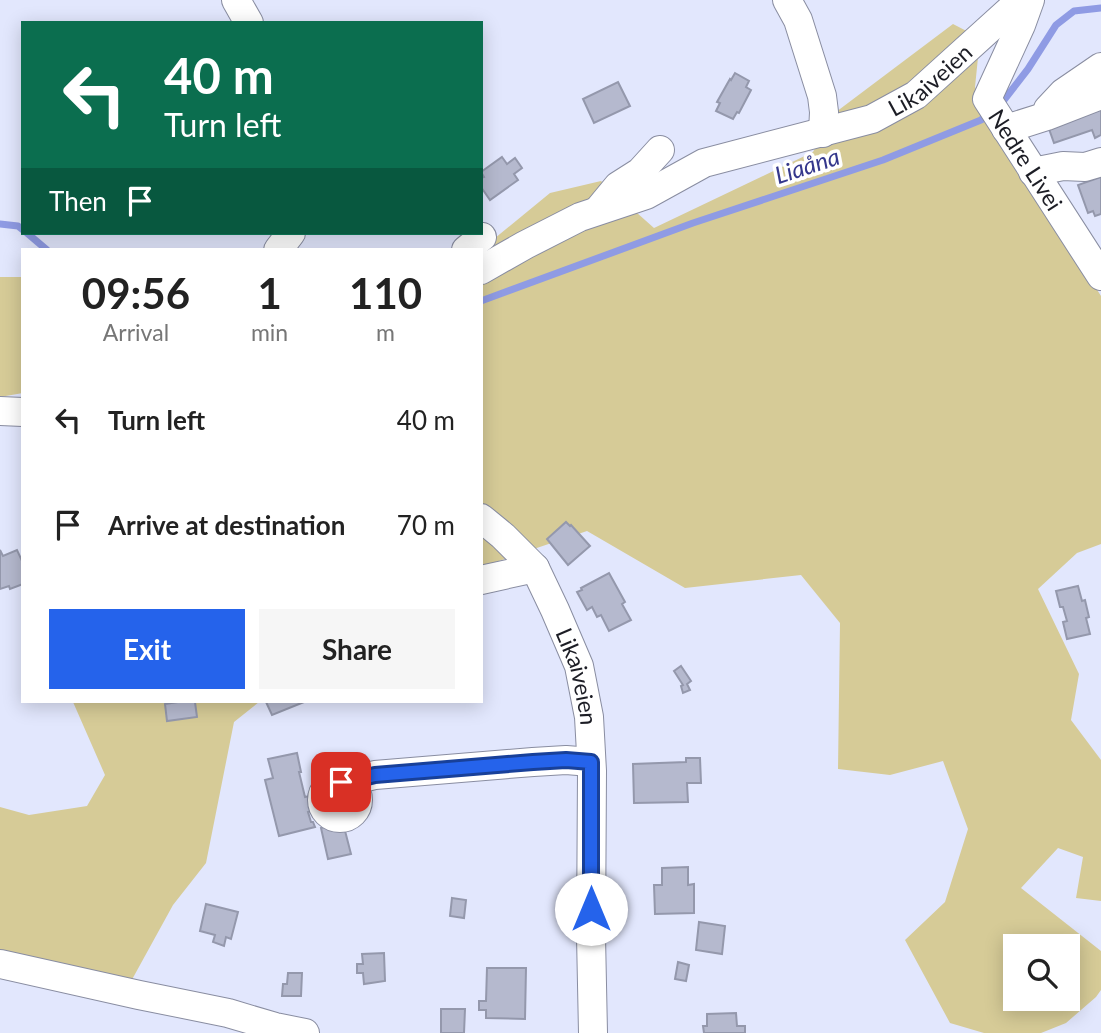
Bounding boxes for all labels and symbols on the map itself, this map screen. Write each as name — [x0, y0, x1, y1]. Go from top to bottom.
street label: Likaiveien — [883, 38, 977, 122]
street label: Nedre Livei — [983, 104, 1069, 215]
water label: Liaåna — [771, 141, 843, 189]
street label: Likaiveien — [550, 623, 603, 726]
pin — [311, 752, 371, 812]
position arrow — [554, 872, 628, 946]

